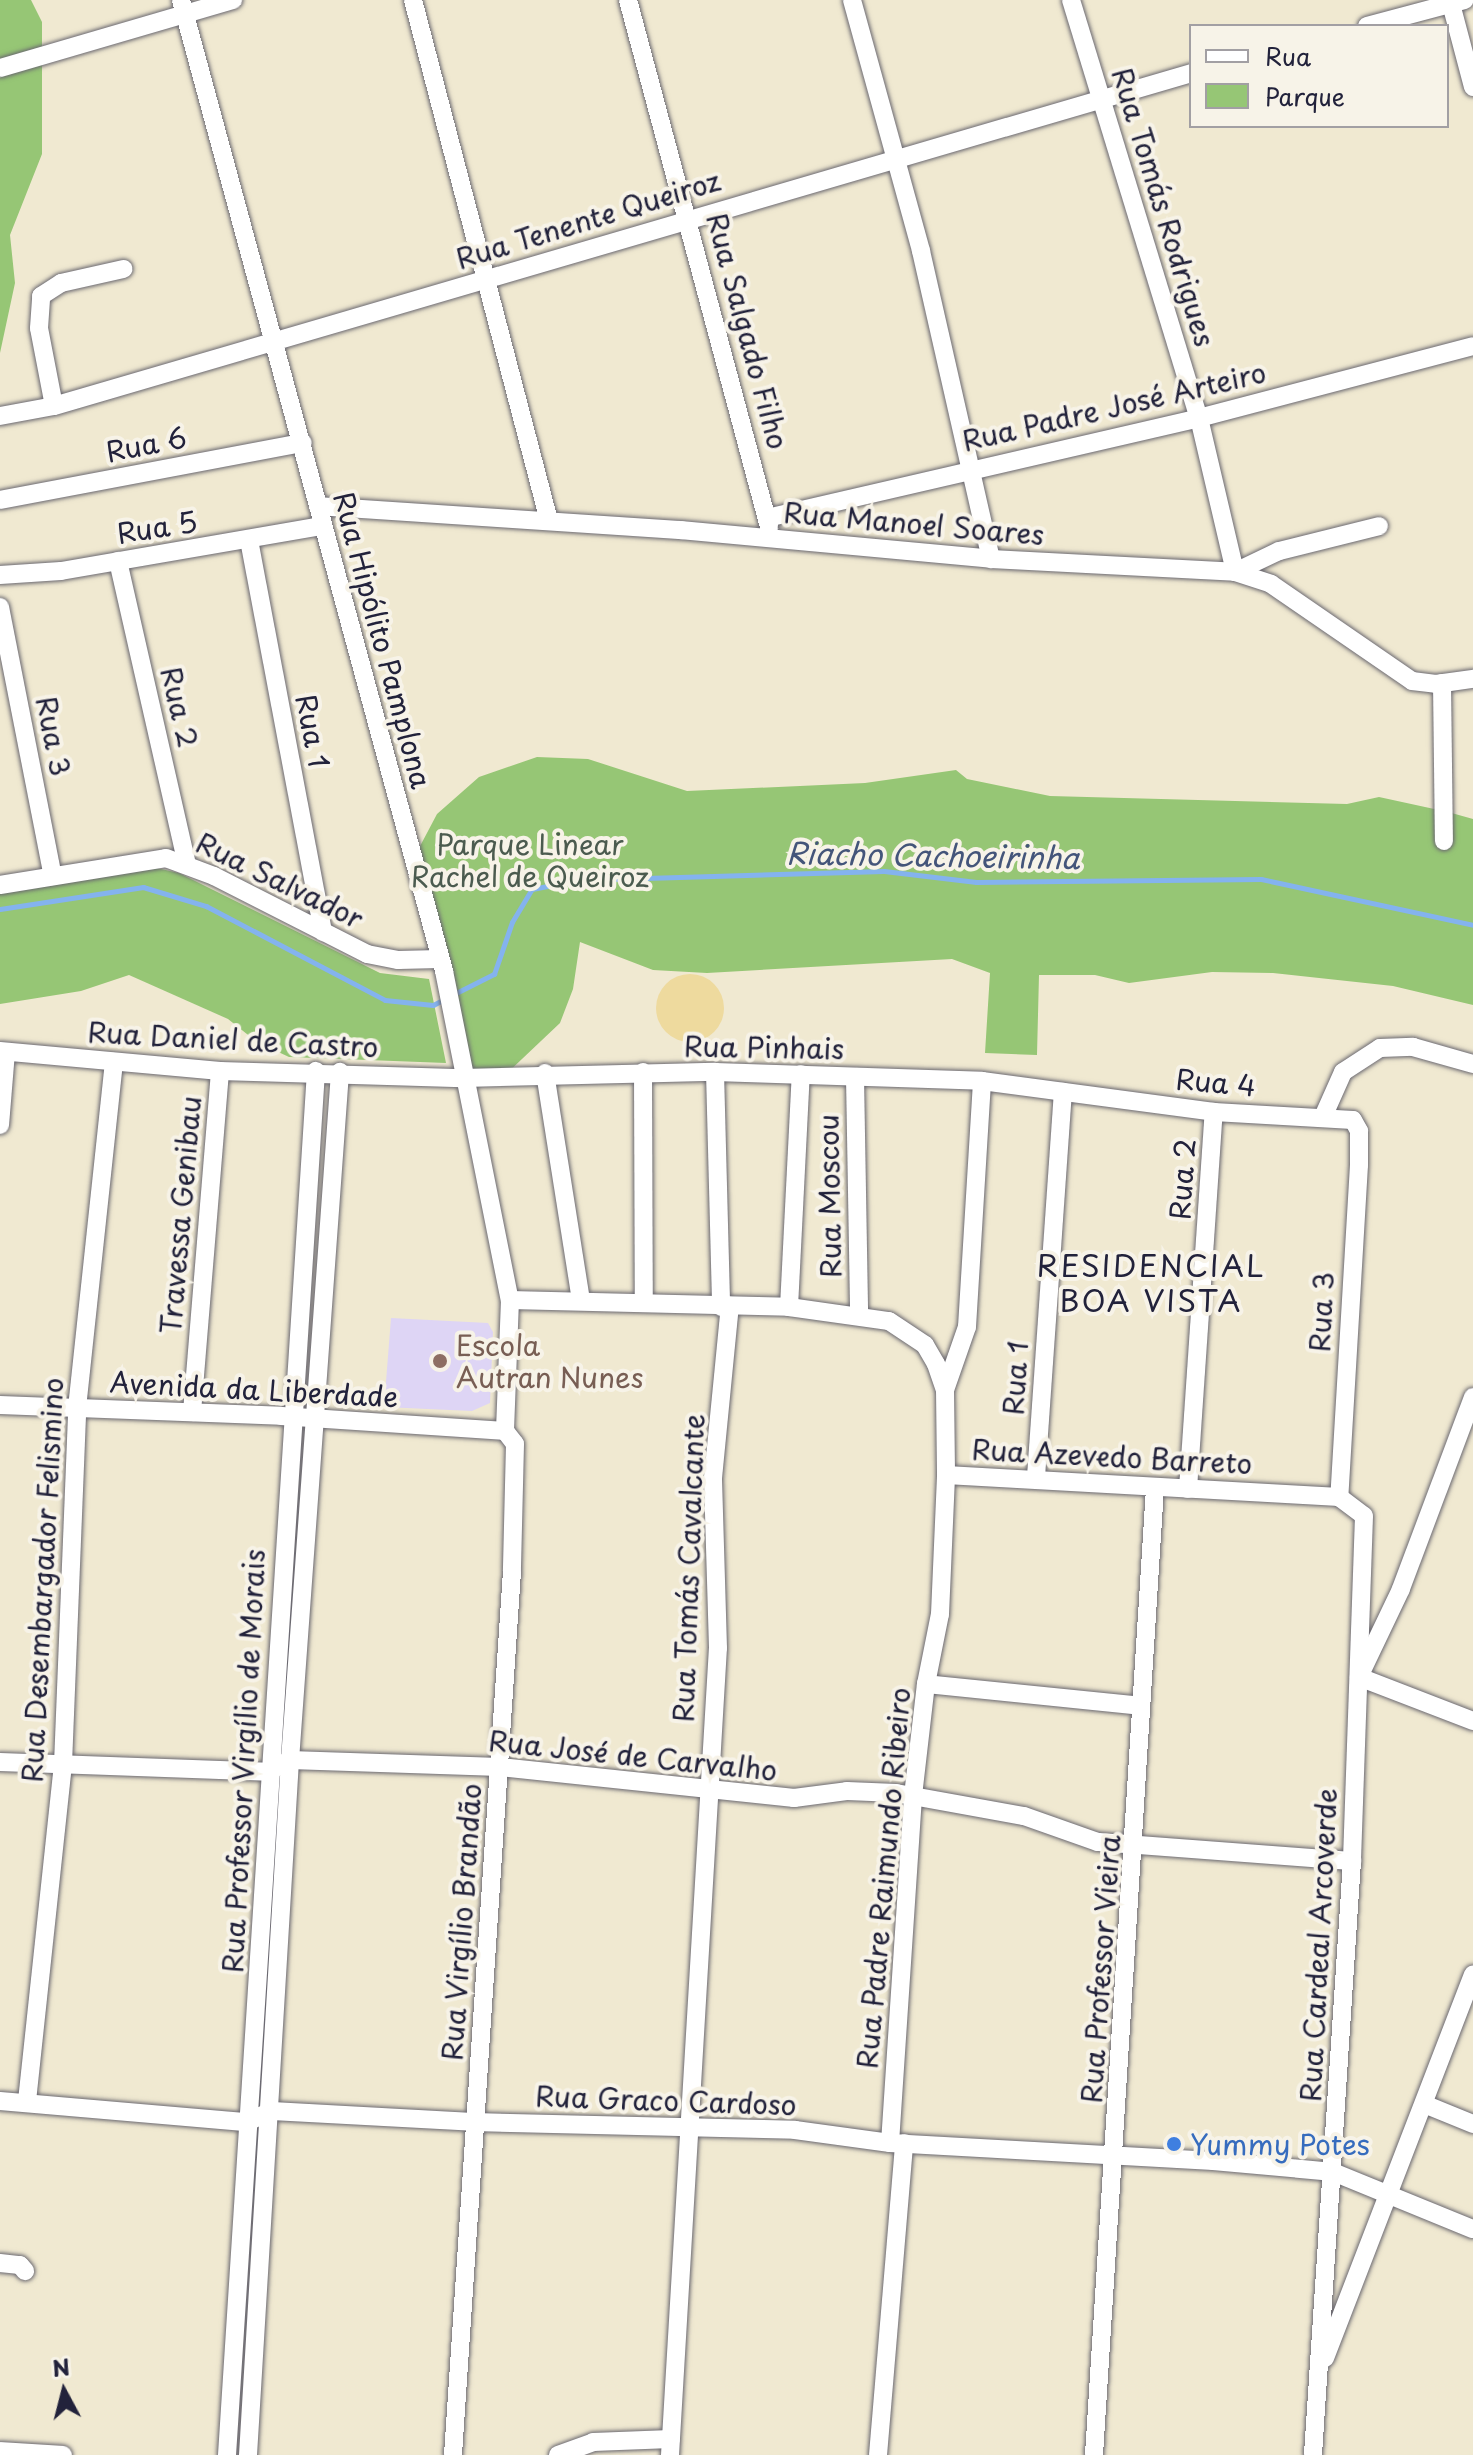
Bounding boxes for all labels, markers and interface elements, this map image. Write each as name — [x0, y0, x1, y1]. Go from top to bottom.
legend — [1189, 24, 1449, 128]
text: Rua — [1265, 38, 1311, 74]
street label: Rua Tomás Rodrigues — [1106, 63, 1222, 351]
text: Parque — [1265, 78, 1345, 114]
street label: Rua Tenente Queiroz — [451, 162, 725, 276]
street label: Rua Salgado Filho — [700, 209, 796, 453]
street label: Rua Padre José Arteiro — [958, 355, 1270, 457]
street label: Rua 6 — [102, 420, 190, 468]
street label: Rua Hipólito Pamplona — [327, 486, 439, 794]
street label: Rua Manoel Soares — [781, 495, 1047, 551]
street label: Rua 5 — [114, 504, 200, 550]
street label: Rua 2 — [154, 663, 206, 751]
street label: Rua 1 — [289, 691, 337, 771]
street label: Rua 3 — [30, 693, 78, 779]
street label: Rua Salvador — [191, 825, 369, 935]
park label: Parque Linear Rachel de Queiroz — [411, 827, 649, 893]
water label: Riacho Cachoeirinha — [785, 834, 1081, 876]
street label: Rua Daniel de Castro — [88, 1015, 378, 1063]
street label: Rua Pinhais — [683, 1029, 845, 1065]
street label: Rua 4 — [1174, 1062, 1258, 1102]
street label: Travessa Genibau — [153, 1094, 207, 1336]
street label: Rua Moscou — [811, 1114, 847, 1278]
street label: Rua 2 — [1162, 1137, 1202, 1221]
district label: RESIDENCIAL BOA VISTA — [1038, 1247, 1264, 1318]
street label: Rua 3 — [1302, 1270, 1340, 1354]
place label: Escola Autran Nunes — [456, 1328, 645, 1394]
street label: Rua 1 — [996, 1339, 1034, 1417]
marker: Escola Autran Nunes — [431, 1352, 449, 1370]
street label: Avenida da Liberdade — [109, 1365, 399, 1413]
street label: Rua Desembargador Felismino — [15, 1376, 69, 1784]
street label: Rua Tomás Cavalcante — [666, 1412, 710, 1724]
street label: Rua Azevedo Barreto — [969, 1432, 1255, 1480]
street label: Rua Professor Virgílio de Morais — [215, 1547, 271, 1975]
street label: Rua Padre Raimundo Ribeiro — [850, 1686, 916, 2070]
street label: Rua José de Carvalho — [485, 1723, 781, 1787]
street label: Rua Virgílio Brandão — [435, 1782, 487, 2062]
street label: Rua Cardeal Arcoverde — [1293, 1787, 1343, 2103]
street label: Rua Professor Vieira — [1074, 1832, 1126, 2106]
street label: Rua Graco Cardoso — [534, 2079, 798, 2121]
place label: Yummy Potes — [1190, 2127, 1369, 2161]
marker: Yummy Potes — [1165, 2135, 1183, 2153]
text: N — [50, 2349, 72, 2384]
north arrow — [24, 2351, 104, 2431]

